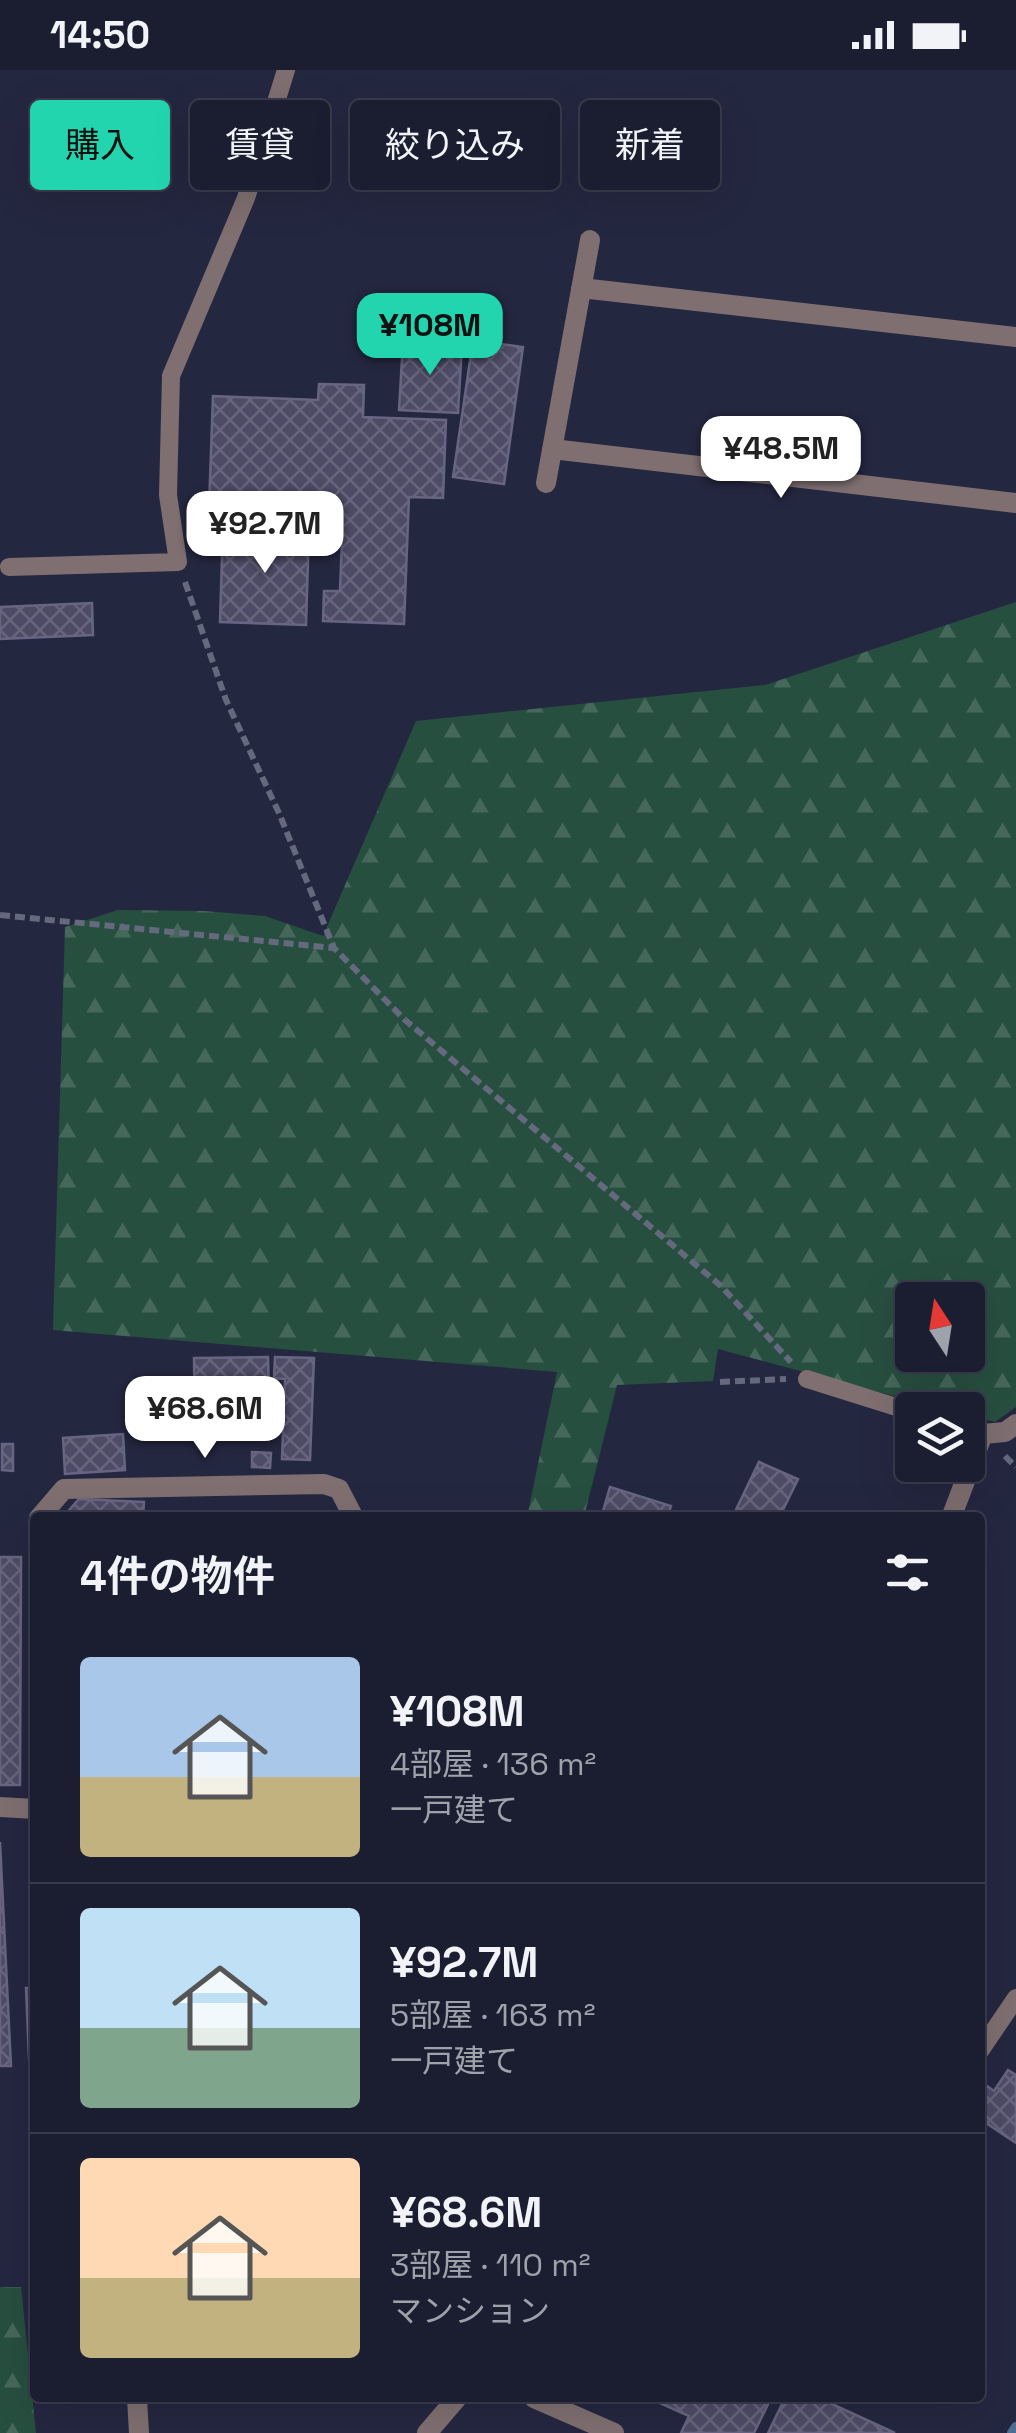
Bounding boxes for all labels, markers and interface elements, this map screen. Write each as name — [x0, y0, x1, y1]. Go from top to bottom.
text: 14:50 — [50, 11, 150, 59]
chip: 購入 — [30, 100, 170, 190]
chip: 賃貸 — [190, 100, 330, 190]
chip: 絞り込み — [350, 100, 560, 190]
chip: 新着 — [580, 100, 720, 190]
pin: ¥108M — [360, 293, 500, 378]
text: ¥108M — [379, 305, 481, 345]
pin: ¥48.5M — [700, 416, 862, 501]
text: ¥48.5M — [723, 428, 839, 468]
pin: ¥92.7M — [184, 491, 346, 576]
text: ¥92.7M — [208, 503, 322, 543]
north arrow — [895, 1282, 985, 1372]
map controls — [895, 1282, 985, 1482]
pin: ¥68.6M — [124, 1376, 286, 1461]
text: ¥68.6M — [147, 1388, 263, 1428]
button: layers — [895, 1392, 985, 1482]
icon: filters — [880, 1545, 935, 1600]
text: 4件の物件 — [80, 1550, 275, 1603]
text: ¥108M — [390, 1685, 524, 1738]
icon: home — [160, 1697, 280, 1817]
text: 4部屋 · 136 m² — [390, 1744, 596, 1784]
text: 一戸建て — [390, 1790, 518, 1830]
text: ¥92.7M — [390, 1936, 538, 1989]
icon: home — [160, 1948, 280, 2068]
text: 5部屋 · 163 m² — [390, 1995, 595, 2035]
text: 一戸建て — [390, 2041, 518, 2081]
text: ¥68.6M — [390, 2186, 542, 2239]
icon: home — [160, 2198, 280, 2318]
text: 3部屋 · 110 m² — [390, 2245, 590, 2285]
text: マンション — [390, 2291, 550, 2331]

